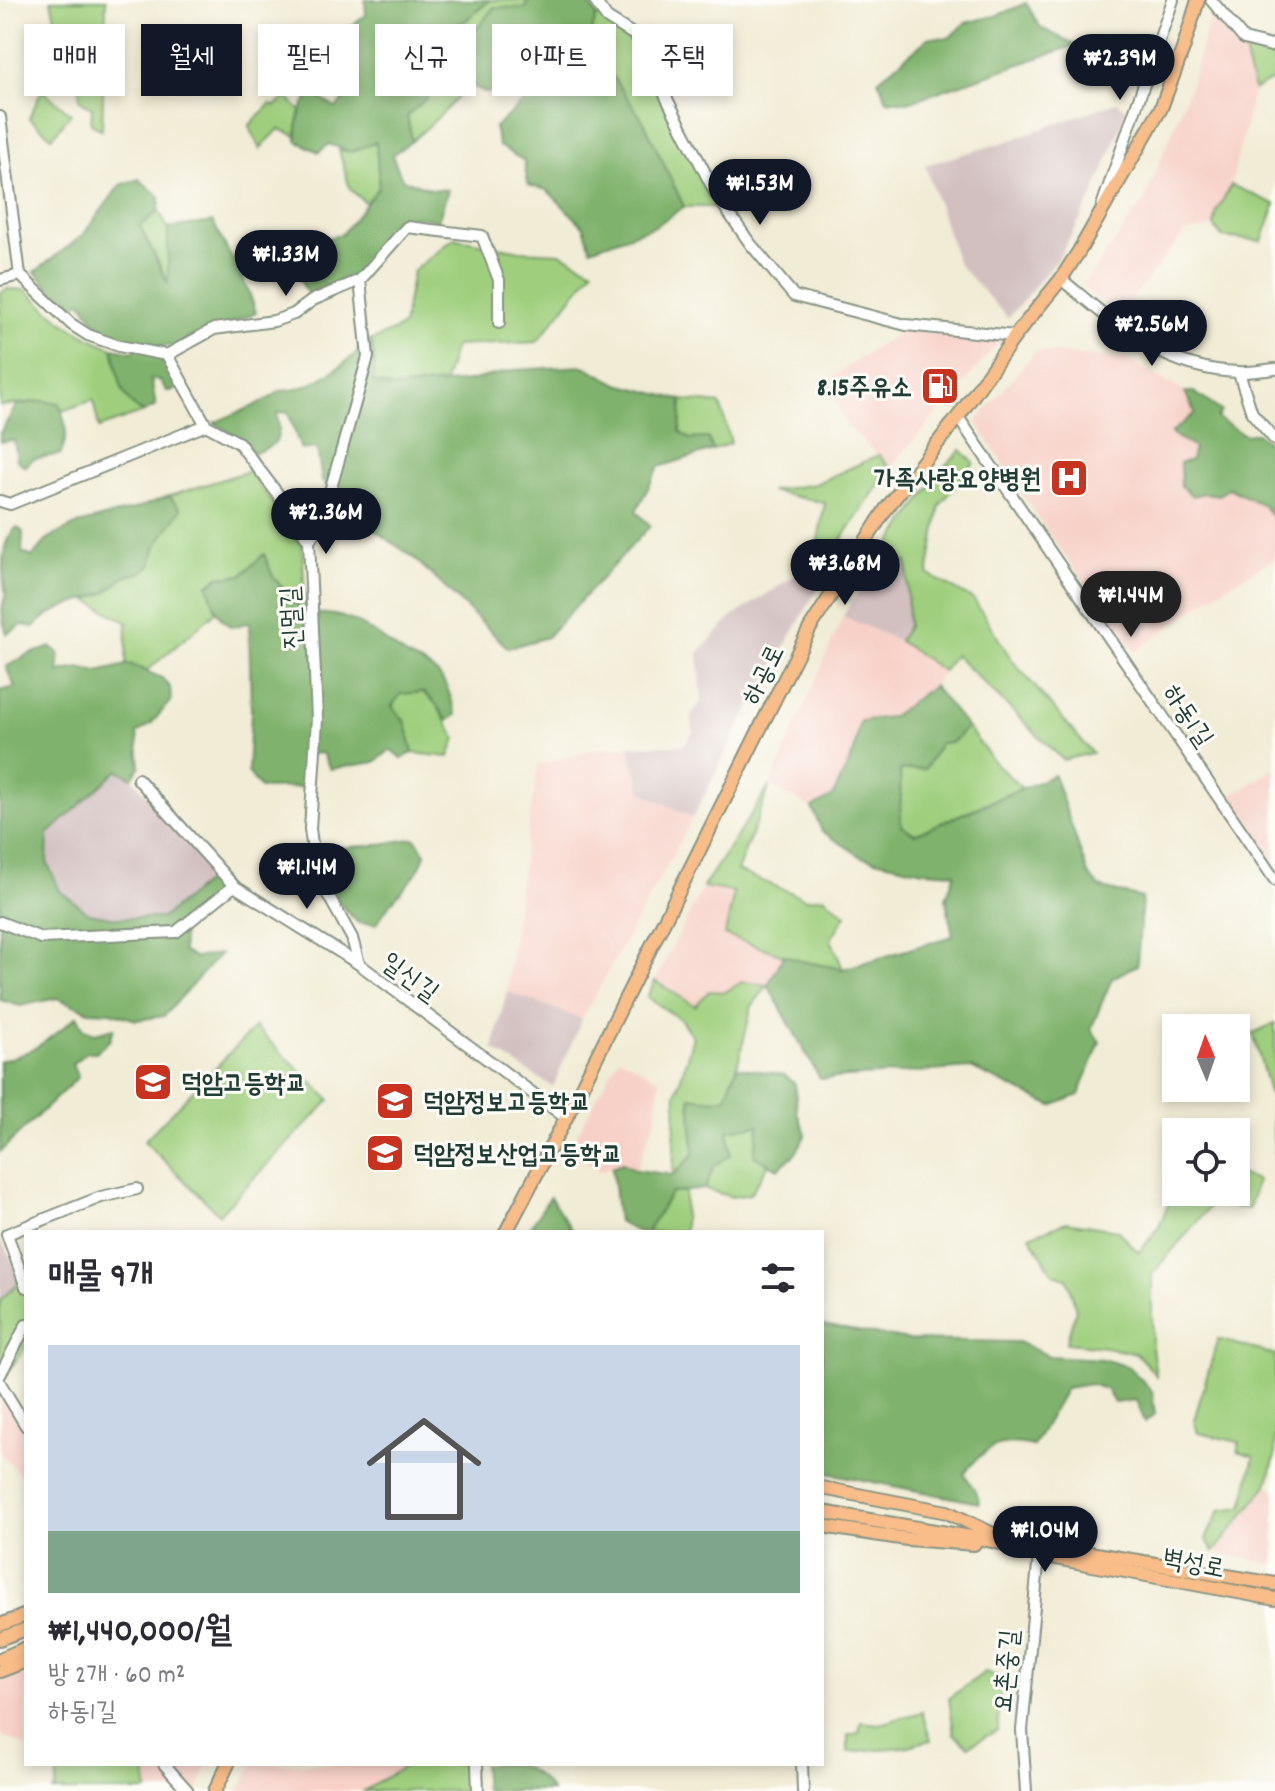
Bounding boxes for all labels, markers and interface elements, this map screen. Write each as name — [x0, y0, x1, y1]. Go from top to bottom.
chip: 매매 — [24, 24, 125, 96]
chip: 월세 — [141, 24, 242, 96]
chip: 필터 — [258, 24, 359, 96]
chip: 신규 — [375, 24, 476, 96]
chip: 아파트 — [492, 24, 616, 96]
chip: 주택 — [632, 24, 733, 96]
pin: ₩2.39M — [1055, 34, 1185, 102]
text: ₩2.39M — [1084, 41, 1156, 78]
pin: ₩1.53M — [695, 159, 825, 227]
text: ₩1.53M — [726, 166, 794, 203]
pin: ₩1.33M — [221, 230, 351, 298]
text: ₩1.33M — [253, 237, 319, 274]
pin: ₩2.56M — [1087, 300, 1217, 368]
text: ₩2.56M — [1115, 307, 1189, 344]
fuel station icon: 8.15주유소 — [919, 365, 961, 407]
place label: 8.15주유소 — [817, 371, 912, 408]
hospital icon: 가족사랑요양병원 — [1048, 457, 1090, 499]
place label: 가족사랑요양병원 — [874, 463, 1041, 500]
pin: ₩2.36M — [261, 488, 391, 556]
text: ₩2.36M — [289, 495, 363, 532]
pin: ₩3.68M — [780, 539, 910, 607]
text: ₩3.68M — [809, 546, 881, 583]
pin: ₩1.44M — [1066, 571, 1196, 639]
text: ₩1.44M — [1098, 578, 1164, 615]
street label: 진멀길 — [273, 585, 314, 650]
street label: 하공로 — [735, 639, 796, 712]
street label: 하동1길 — [1152, 678, 1221, 756]
pin: ₩1.14M — [242, 843, 372, 911]
text: ₩1.14M — [277, 850, 337, 887]
street label: 일신길 — [373, 945, 445, 1012]
north arrow — [1162, 1014, 1250, 1102]
map controls — [1162, 1014, 1250, 1206]
school or university icon: 덕암고등학교 — [132, 1061, 174, 1103]
place label: 덕암고등학교 — [181, 1067, 307, 1104]
school or university icon: 덕암정보고등학교 — [374, 1080, 416, 1122]
place label: 덕암정보고등학교 — [423, 1086, 590, 1123]
button: locate — [1162, 1118, 1250, 1206]
school or university icon: 덕암정보산업고등학교 — [364, 1132, 406, 1174]
place label: 덕암정보산업고등학교 — [413, 1138, 622, 1175]
text: 매물 9개 — [48, 1254, 153, 1303]
icon: filters — [756, 1256, 800, 1300]
icon: home — [352, 1397, 496, 1541]
pin: ₩1.04M — [980, 1506, 1110, 1574]
text: ₩1.04M — [1011, 1513, 1079, 1550]
street label: 벽성로 — [1159, 1541, 1228, 1590]
text: ₩1,440,000/월 — [48, 1609, 232, 1658]
street label: 요촌중길 — [986, 1628, 1031, 1715]
text: 방 2개 · 60 m² — [48, 1658, 185, 1695]
text: 하동1길 — [48, 1695, 116, 1732]

